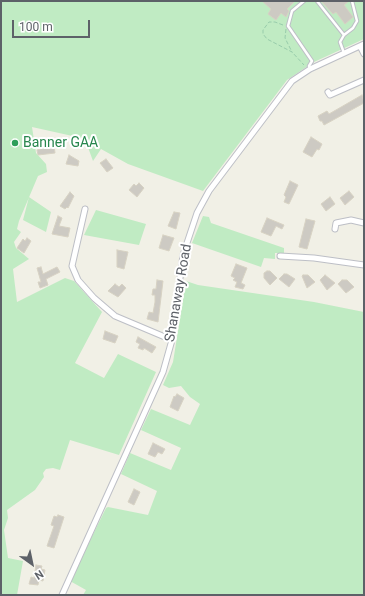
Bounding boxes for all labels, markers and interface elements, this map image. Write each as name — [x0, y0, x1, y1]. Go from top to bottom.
scale bar — [14, 12, 92, 38]
text: 100 m — [19, 20, 53, 34]
place label: Banner GAA — [23, 135, 98, 151]
marker: Banner GAA — [10, 138, 20, 148]
street label: Shanaway Road — [162, 243, 196, 343]
north arrow — [12, 544, 52, 584]
text: N — [32, 567, 46, 582]

